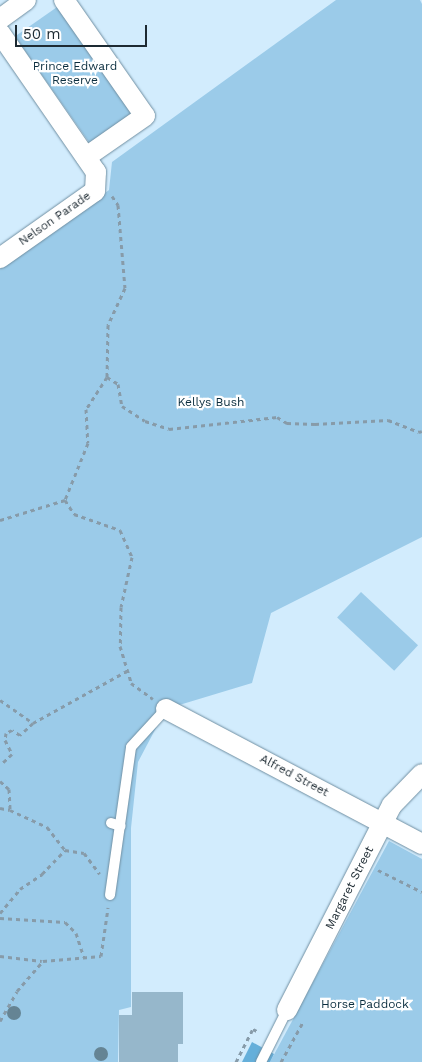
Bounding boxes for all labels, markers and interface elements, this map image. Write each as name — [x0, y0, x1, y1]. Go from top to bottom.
scale bar — [18, 15, 150, 47]
text: 50 m — [23, 25, 60, 43]
park label: Prince Edward Reserve — [33, 60, 117, 88]
street label: Nelson Parade — [16, 189, 94, 249]
park label: Kellys Bush — [178, 396, 244, 410]
street label: Alfred Street — [257, 752, 331, 800]
street label: Margaret Street — [323, 844, 377, 932]
park label: Horse Paddock — [321, 998, 409, 1012]

